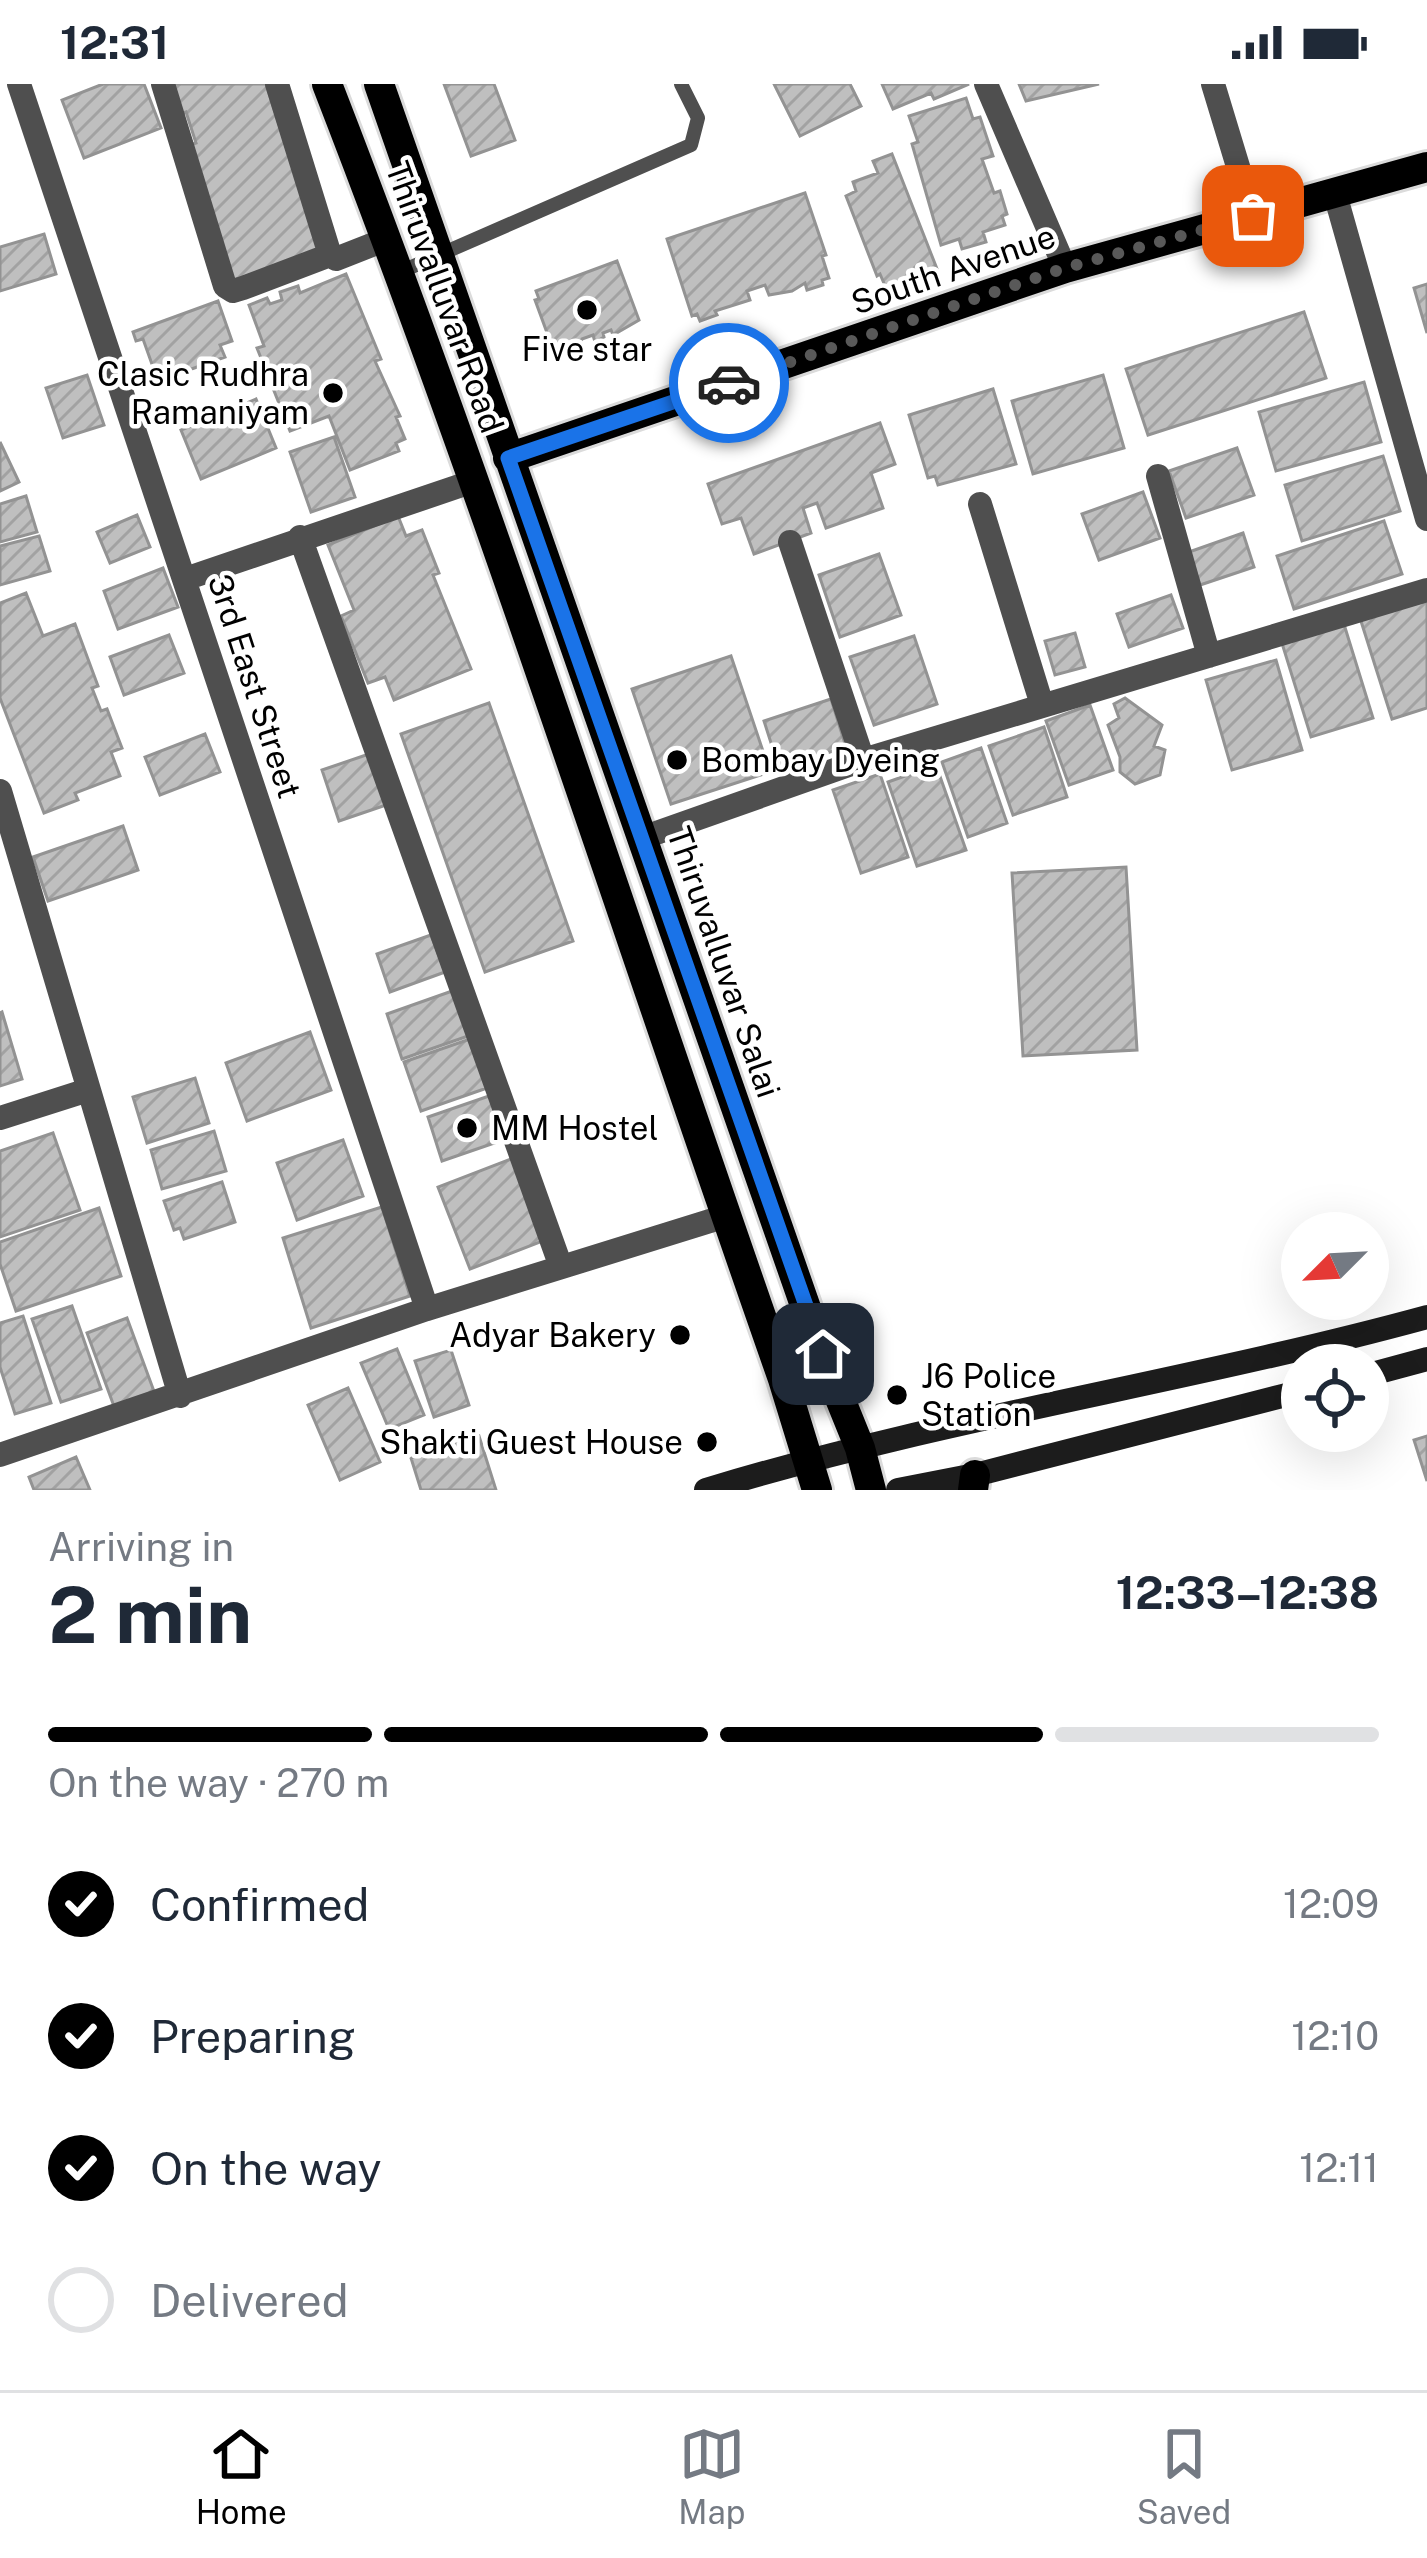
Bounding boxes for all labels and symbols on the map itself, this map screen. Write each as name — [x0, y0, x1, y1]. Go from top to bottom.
street label: Thiruvalluvar Road — [378, 156, 512, 438]
pin — [1202, 165, 1304, 267]
street label: South Avenue — [846, 216, 1060, 322]
marker: Five star — [574, 297, 600, 323]
courier — [669, 323, 789, 443]
place label: Five star — [522, 330, 652, 368]
place label: Clasic Rudhra Ramaniyam — [97, 355, 309, 431]
marker: Clasic Rudhra Ramaniyam — [320, 380, 346, 406]
street label: 3rd East Street — [201, 569, 309, 803]
place label: Bombay Dyeing — [701, 741, 940, 779]
marker: Bombay Dyeing — [664, 747, 690, 773]
street label: Thiruvalluvar Salai — [660, 822, 788, 1102]
place label: MM Hostel — [491, 1109, 658, 1147]
marker: MM Hostel — [454, 1115, 480, 1141]
north arrow — [1281, 1212, 1389, 1320]
pin — [772, 1303, 874, 1405]
place label: Adyar Bakery — [449, 1316, 656, 1354]
marker: Adyar Bakery — [667, 1322, 693, 1348]
place label: J6 Police Station — [921, 1357, 1056, 1433]
marker: J6 Police Station — [884, 1382, 910, 1408]
place label: Shakti Guest House — [379, 1423, 683, 1461]
marker: Shakti Guest House — [694, 1429, 720, 1455]

